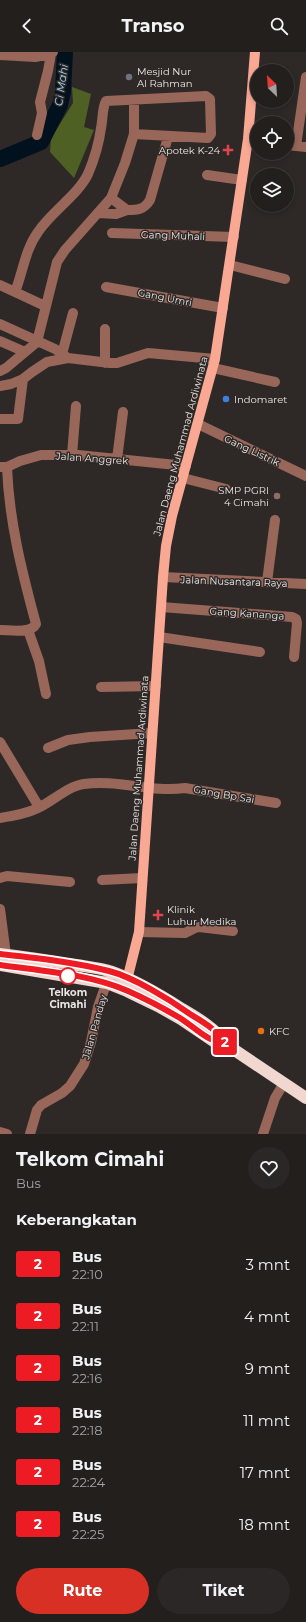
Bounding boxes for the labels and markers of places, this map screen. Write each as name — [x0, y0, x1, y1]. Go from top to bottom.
place label: Mesjid Nur Al Rahman — [137, 65, 193, 90]
marker: Mesjid Nur Al Rahman — [124, 72, 134, 82]
place label: Apotek K-24 — [159, 144, 220, 157]
marker: Apotek K-24 — [223, 145, 233, 155]
place label: Indomaret — [234, 393, 287, 406]
marker: Indomaret — [221, 394, 231, 404]
place label: SMP PGRI 4 Cimahi — [218, 484, 269, 509]
marker: SMP PGRI 4 Cimahi — [272, 491, 282, 501]
place label: Klinik Luhur Medika — [167, 903, 236, 928]
marker: Klinik Luhur Medika — [152, 909, 164, 921]
marker: Telkom Cimahi — [59, 967, 77, 985]
place label: Telkom Cimahi — [49, 986, 87, 1011]
place label: KFC — [269, 1025, 289, 1038]
marker: KFC — [256, 1026, 266, 1036]

